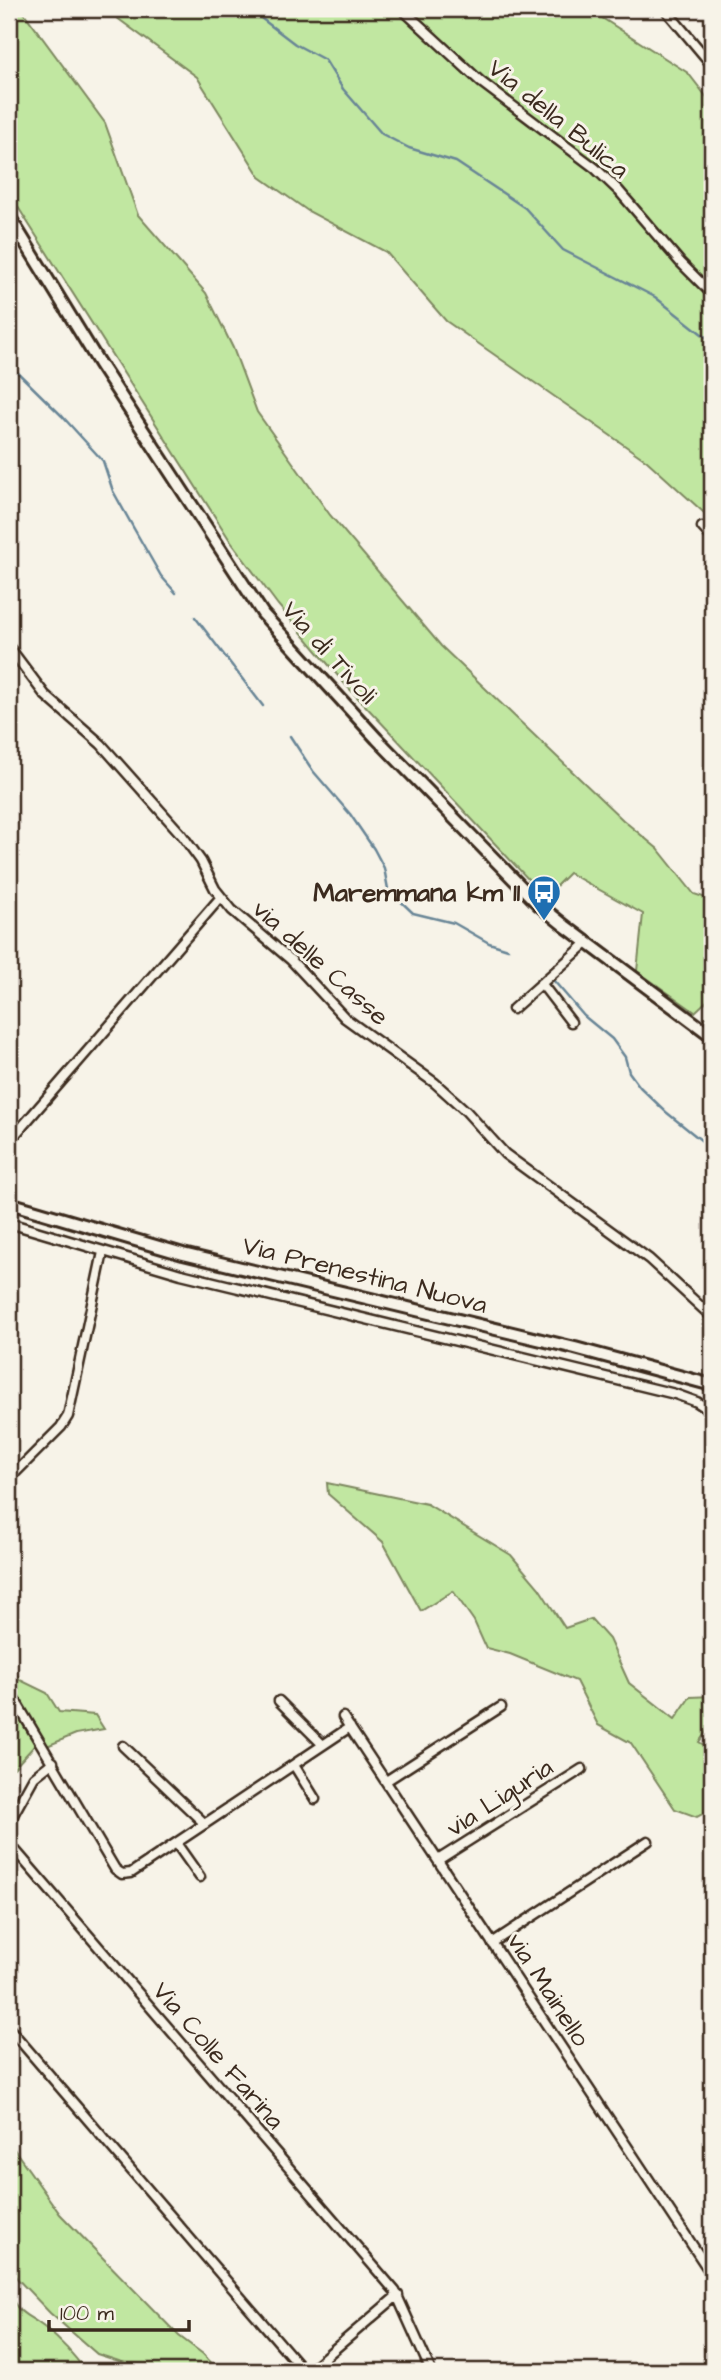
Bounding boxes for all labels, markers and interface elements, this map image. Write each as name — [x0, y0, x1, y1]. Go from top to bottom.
street label: Via della Bulica — [480, 51, 637, 187]
street label: Via di Tivoli — [273, 593, 385, 712]
bus stop icon: Maremmana km 11 — [525, 873, 563, 922]
place label: Maremmana km 11 — [313, 875, 521, 911]
street label: via delle Casse — [244, 892, 397, 1034]
street label: Via Prenestina Nuova — [239, 1227, 491, 1323]
street label: via Liguria — [439, 1750, 561, 1848]
street label: via Mainello — [498, 1925, 599, 2054]
street label: Via Colle Farina — [144, 1974, 293, 2137]
scale bar — [49, 2289, 189, 2333]
text: 100 m — [60, 2299, 115, 2328]

